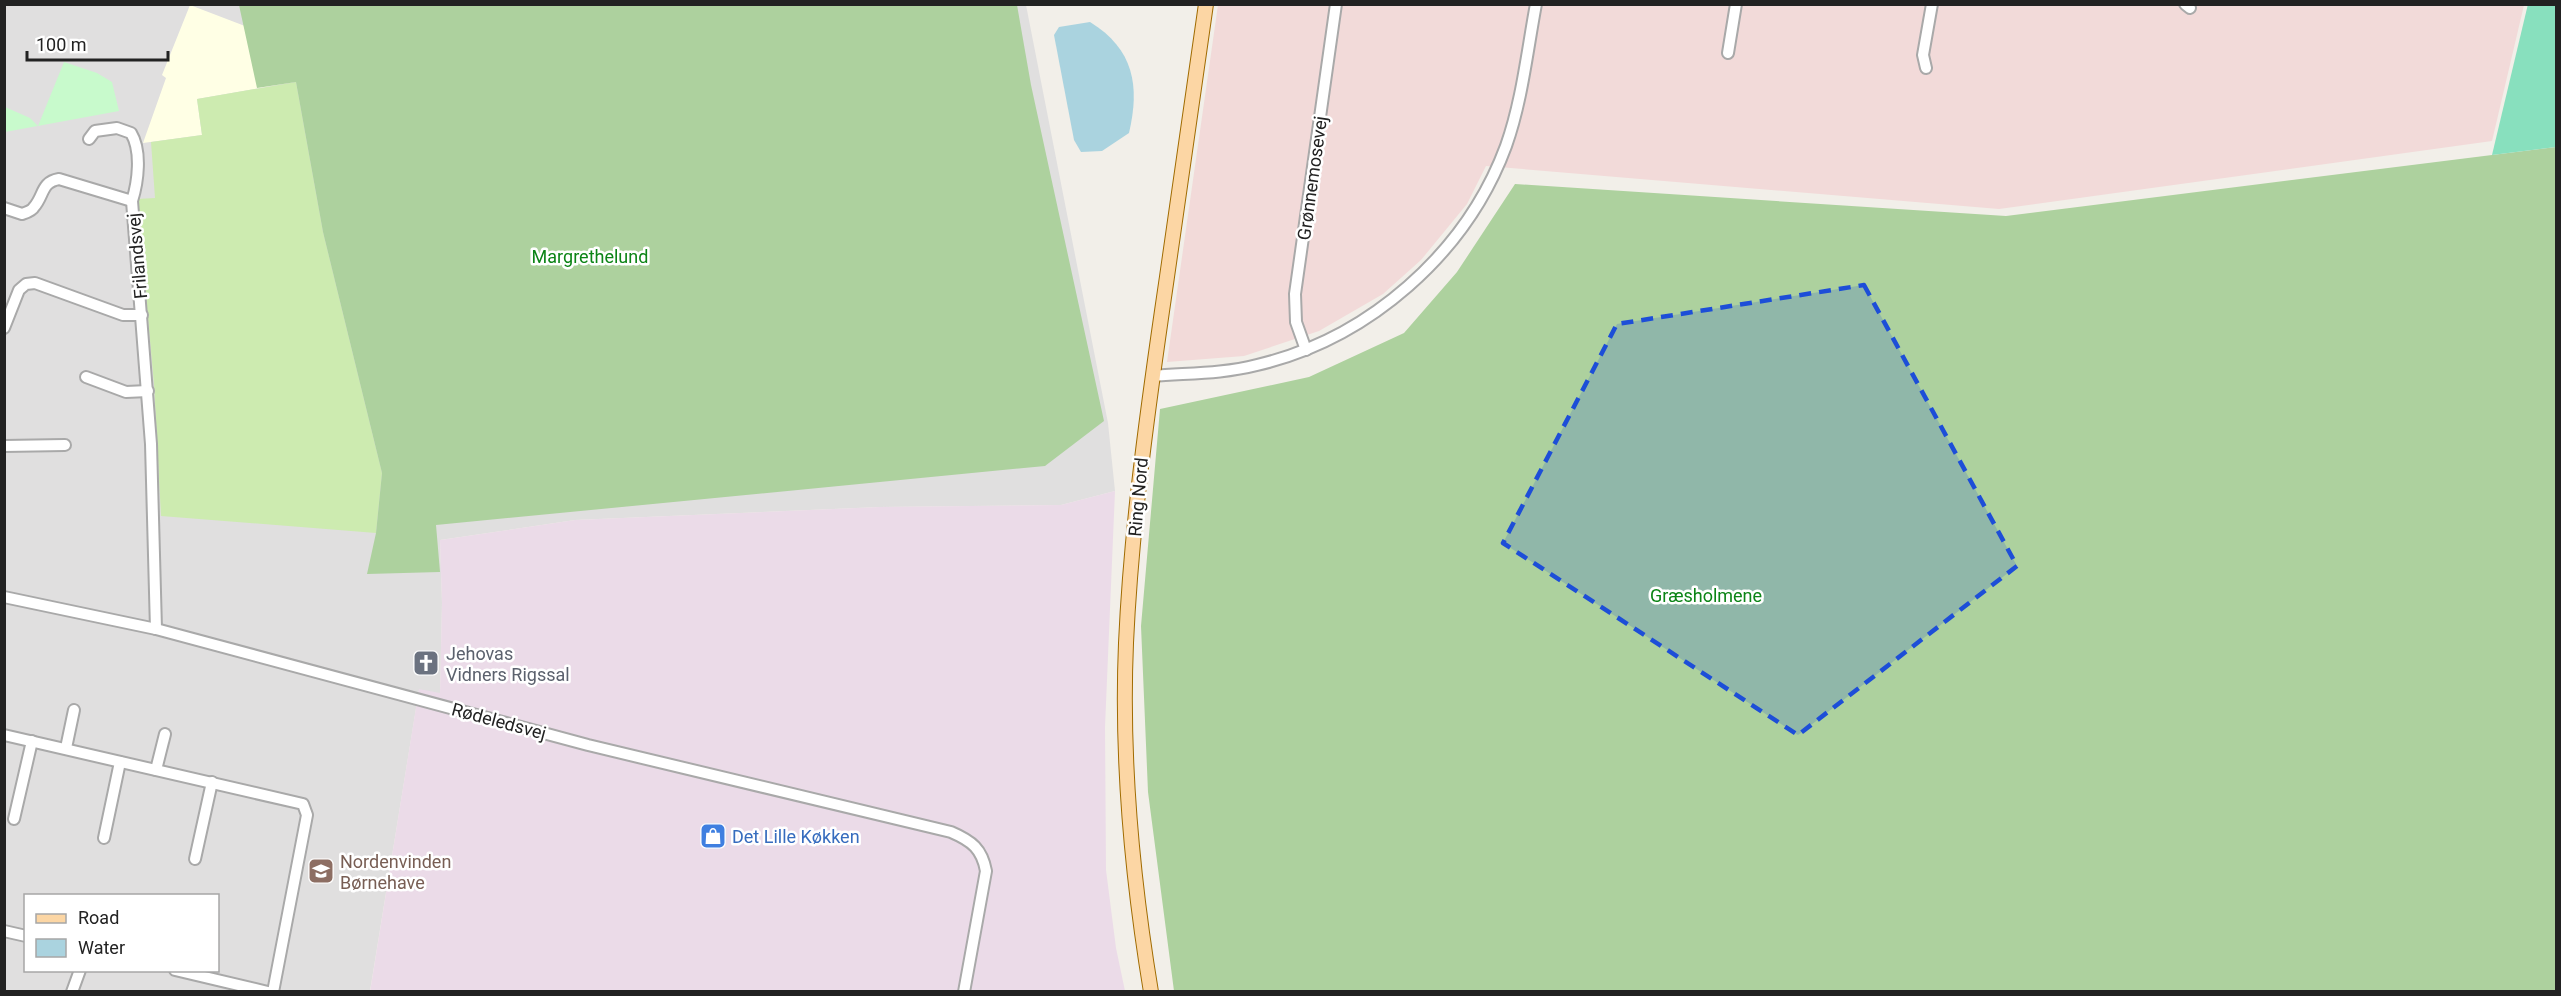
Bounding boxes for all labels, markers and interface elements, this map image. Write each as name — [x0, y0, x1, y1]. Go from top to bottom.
scale bar — [27, 24, 168, 62]
text: 100 m — [36, 34, 87, 55]
street label: Grønnemosevej — [1293, 115, 1331, 241]
street label: Frilandsvej — [123, 212, 151, 300]
park label: Margrethelund — [532, 246, 648, 267]
street label: Ring Nord — [1124, 457, 1152, 537]
park label: Græsholmene — [1650, 585, 1762, 606]
place label: Jehovas Vidners Rigssal — [446, 643, 570, 685]
church icon: Jehovas Vidners Rigssal — [411, 648, 441, 678]
street label: Rødeledsvej — [450, 698, 548, 744]
shop icon: Det Lille Køkken — [698, 821, 728, 851]
place label: Det Lille Køkken — [732, 826, 860, 847]
place label: Nordenvinden Børnehave — [340, 851, 451, 893]
school or university icon: Nordenvinden Børnehave — [306, 856, 336, 886]
legend — [24, 894, 219, 972]
text: Road — [78, 907, 119, 928]
text: Water — [78, 937, 125, 958]

